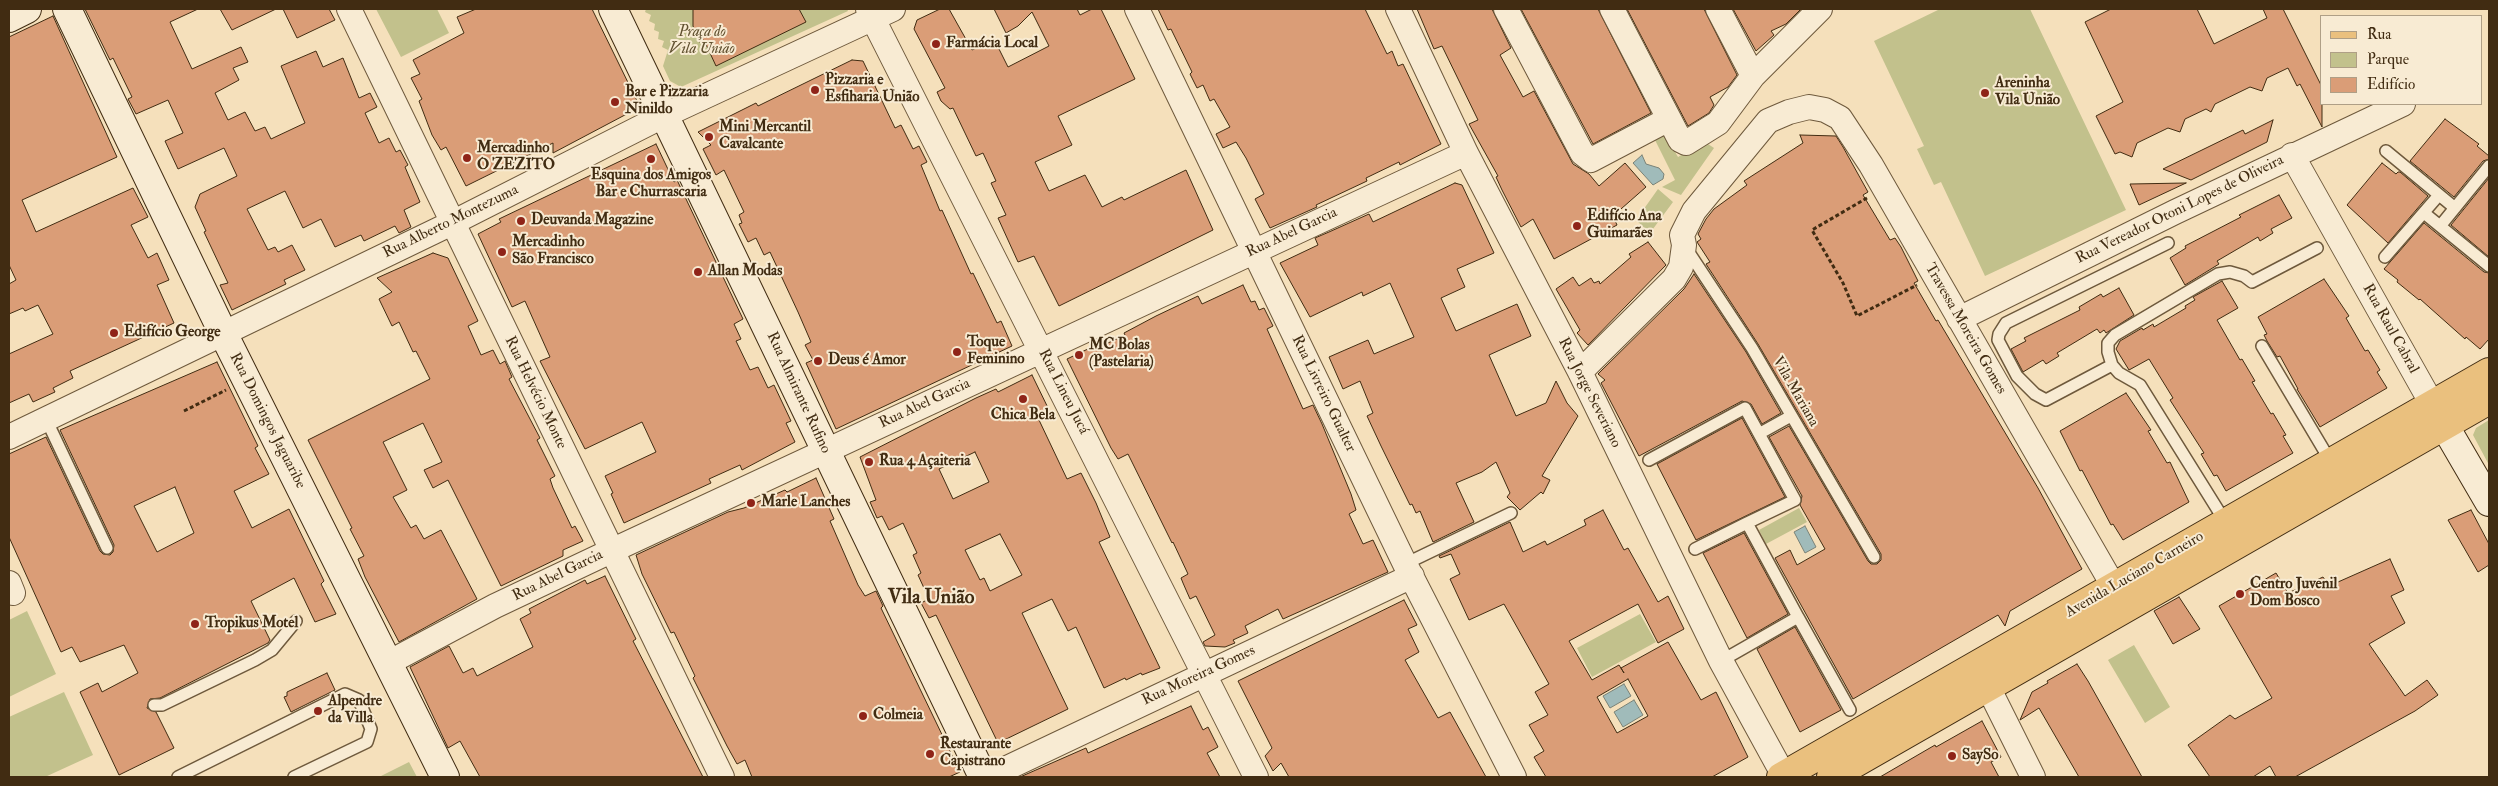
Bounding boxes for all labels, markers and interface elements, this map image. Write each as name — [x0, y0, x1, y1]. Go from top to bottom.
legend — [2320, 15, 2483, 105]
park label: Praça do Vila União — [669, 24, 735, 59]
text: Rua — [2367, 25, 2392, 44]
place label: Farmácia Local — [946, 35, 1038, 53]
marker: Farmácia Local — [930, 38, 942, 50]
text: Parque — [2367, 50, 2409, 69]
place label: Pizzaria e Esfiharia União — [825, 72, 919, 107]
place label: Areninha Vila União — [1995, 75, 2060, 110]
text: Edifício — [2367, 75, 2415, 94]
place label: Bar e Pizzaria Ninildo — [625, 84, 708, 119]
marker: Pizzaria e Esfiharia União — [809, 84, 821, 96]
marker: Areninha Vila União — [1979, 87, 1991, 99]
marker: Bar e Pizzaria Ninildo — [609, 96, 621, 108]
place label: Mini Mercantil Cavalcante — [719, 119, 811, 154]
marker: Mini Mercantil Cavalcante — [703, 131, 715, 143]
place label: Mercadinho O ZEZITO — [477, 140, 555, 175]
marker: Mercadinho O ZEZITO — [461, 152, 473, 164]
street label: Rua Vereador Otoni Lopes de Oliveira — [2073, 152, 2287, 268]
marker: Esquina dos Amigos Bar e Churrascaria — [645, 153, 657, 165]
place label: Esquina dos Amigos Bar e Churrascaria — [591, 167, 711, 202]
street label: Rua Alberto Montezuma — [380, 181, 522, 263]
street label: Rua Abel Garcia — [1244, 204, 1340, 262]
place label: Edifício Ana Guimarães — [1587, 208, 1662, 243]
place label: Deuvanda Magazine — [531, 212, 654, 230]
marker: Deuvanda Magazine — [515, 215, 527, 227]
marker: Edifício Ana Guimarães — [1571, 220, 1583, 232]
place label: Mercadinho São Francisco — [512, 234, 594, 269]
marker: Mercadinho São Francisco — [496, 246, 508, 258]
street label: Travessa Moreira Gomes — [1920, 260, 2010, 398]
place label: Allan Modas — [708, 263, 782, 281]
marker: Allan Modas — [692, 266, 704, 278]
street label: Rua Raul Cabral — [2358, 281, 2422, 377]
place label: Edifício George — [124, 324, 221, 342]
marker: Edifício George — [108, 327, 120, 339]
street label: Rua Almirante Rufino — [762, 329, 834, 457]
street label: Rua Livreiro Gualter — [1287, 333, 1359, 455]
street label: Rua Helvécio Monte — [500, 334, 570, 452]
place label: Toque Feminino — [967, 334, 1025, 369]
street label: Rua Jorge Severiano — [1554, 335, 1624, 451]
place label: MC Bolas (Pastelaria) — [1089, 337, 1154, 372]
marker: Toque Feminino — [951, 346, 963, 358]
street label: Rua Lineu Jucá — [1034, 346, 1092, 438]
marker: MC Bolas (Pastelaria) — [1073, 349, 1085, 361]
street label: Rua Domingos Jaguaribe — [225, 350, 309, 492]
place label: Deus é Amor — [828, 352, 906, 370]
street label: Vila Mariana — [1768, 354, 1822, 430]
marker: Deus é Amor — [812, 355, 824, 367]
street label: Rua Abel Garcia — [877, 375, 973, 433]
marker: Chica Bela — [1017, 393, 1029, 405]
place label: Chica Bela — [991, 407, 1055, 425]
place label: Rua 4 Açaiteria — [879, 453, 970, 471]
marker: Rua 4 Açaiteria — [863, 456, 875, 468]
place label: Marle Lanches — [761, 494, 850, 512]
marker: Marle Lanches — [745, 497, 757, 509]
street label: Avenida Luciano Carneiro — [2063, 528, 2207, 622]
street label: Rua Abel Garcia — [510, 546, 606, 606]
place label: Centro Juvenil Dom Bosco — [2250, 576, 2337, 611]
district label: Vila União — [888, 587, 974, 611]
marker: Centro Juvenil Dom Bosco — [2234, 588, 2246, 600]
place label: Tropikus Motel — [205, 615, 298, 633]
marker: Tropikus Motel — [189, 618, 201, 630]
street label: Rua Moreira Gomes — [1140, 642, 1258, 710]
place label: Alpendre da Villa — [328, 693, 382, 728]
marker: Alpendre da Villa — [312, 705, 324, 717]
place label: Colmeia — [873, 707, 923, 725]
marker: Colmeia — [857, 710, 869, 722]
place label: Restaurante Capistrano — [940, 736, 1011, 771]
place label: SaySo — [1962, 747, 1999, 765]
marker: Restaurante Capistrano — [924, 748, 936, 760]
marker: SaySo — [1946, 750, 1958, 762]

